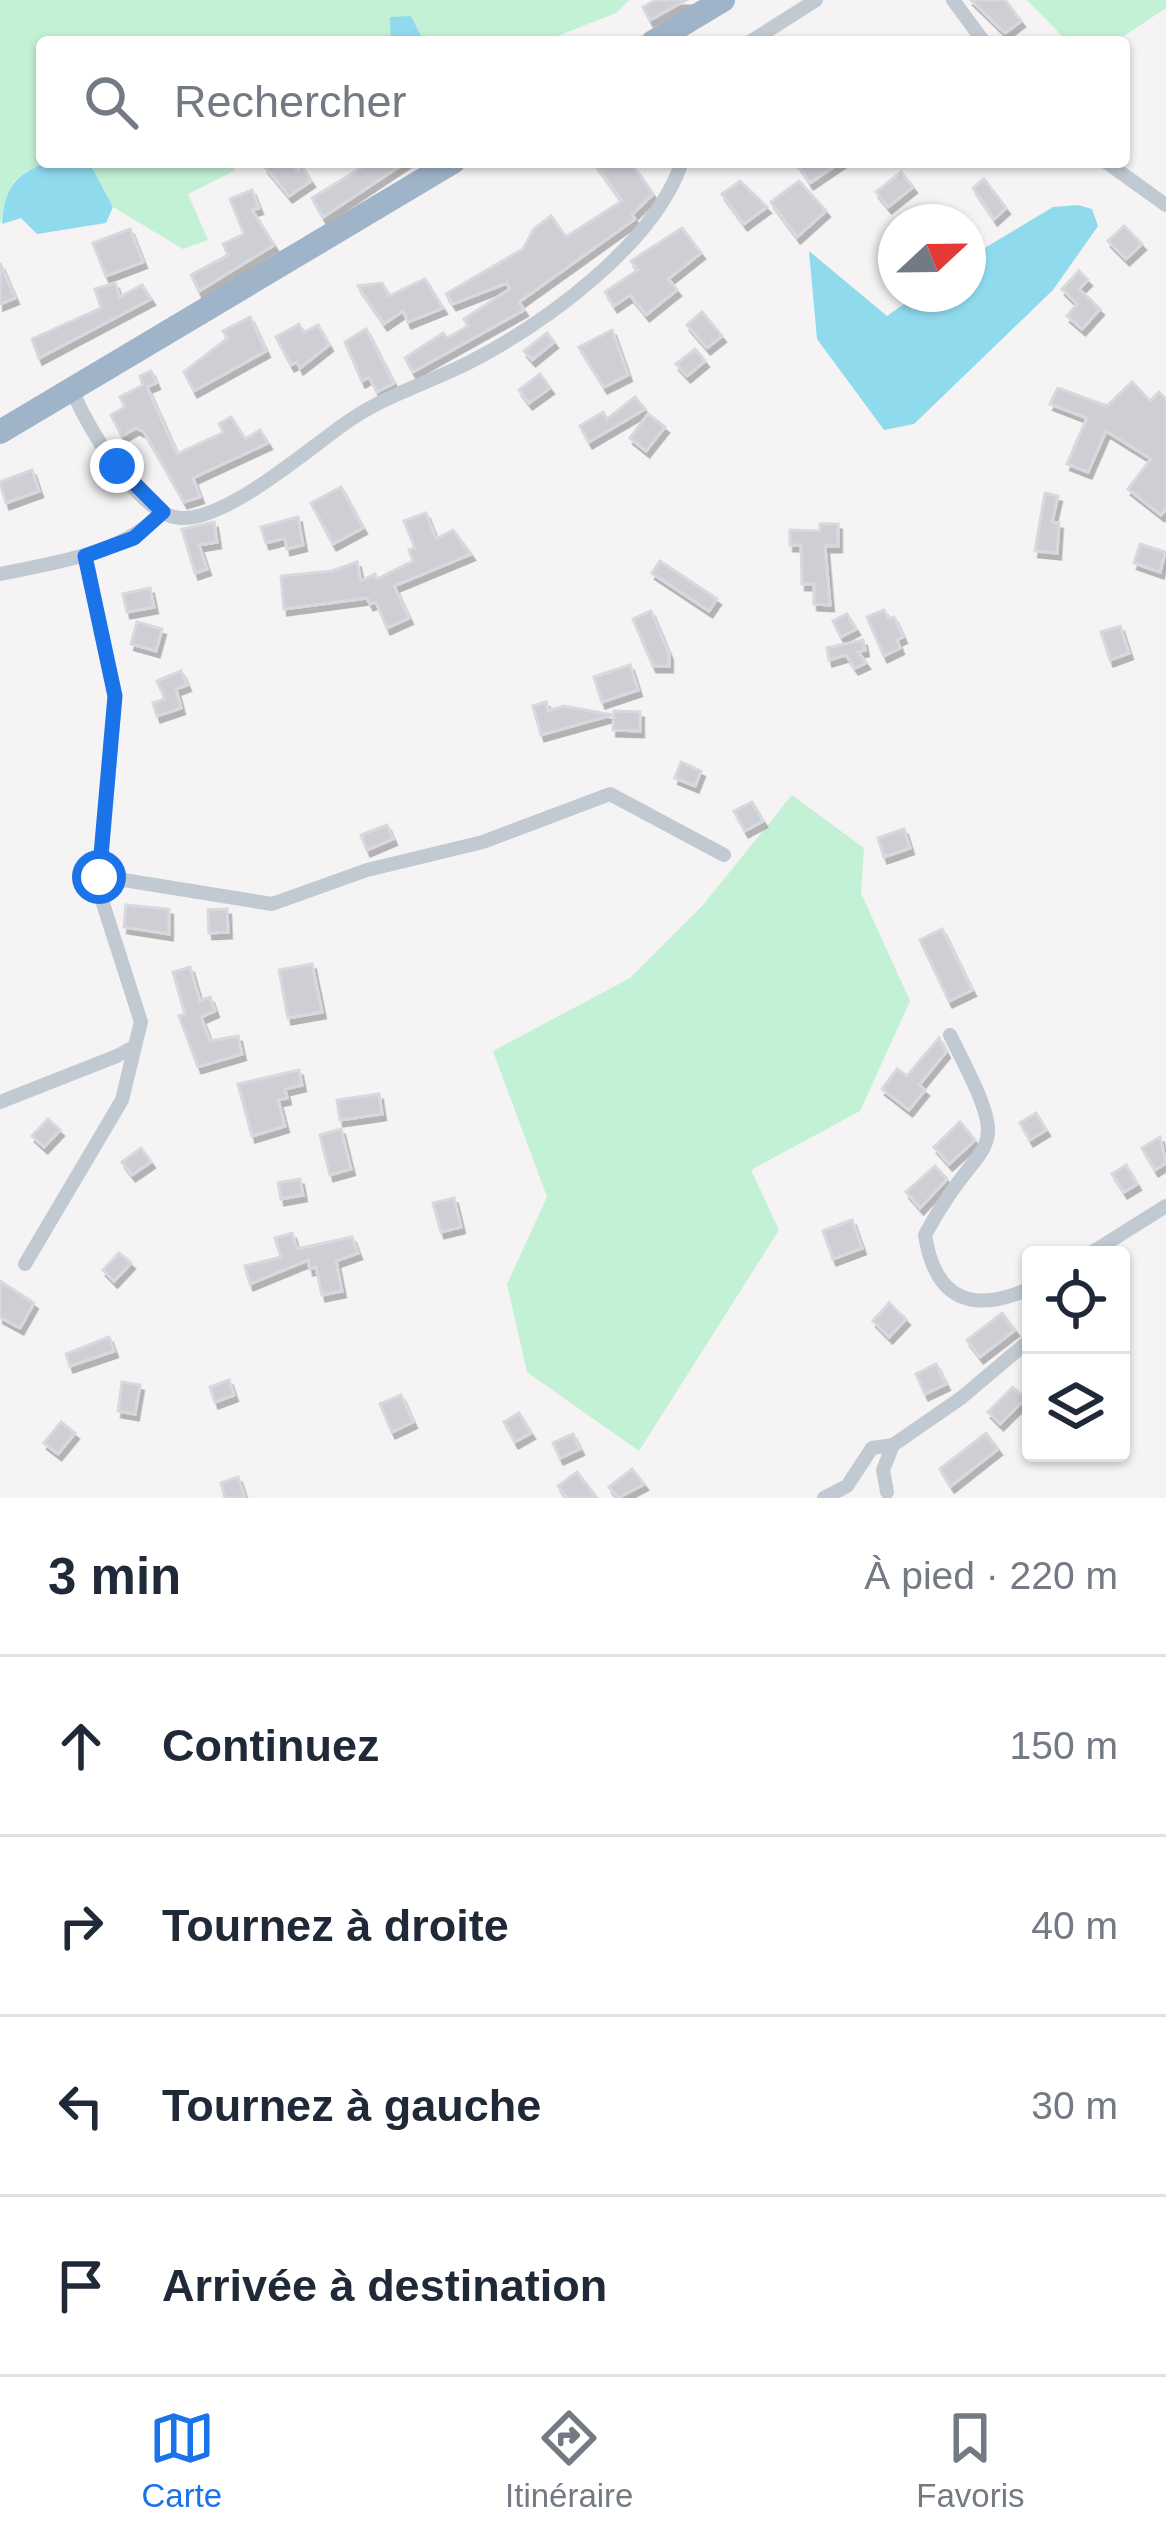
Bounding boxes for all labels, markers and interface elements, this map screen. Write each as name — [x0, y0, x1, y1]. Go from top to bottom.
search box — [36, 36, 1130, 168]
icon: search — [78, 69, 144, 135]
text: Rechercher — [174, 76, 407, 127]
north arrow — [878, 204, 986, 312]
route end — [90, 439, 144, 493]
route start — [72, 850, 126, 904]
map controls — [1022, 1246, 1130, 1462]
button: locate — [1022, 1246, 1130, 1354]
button: layers — [1022, 1354, 1130, 1462]
text: 3 min — [48, 1548, 181, 1605]
text: À pied · 220 m — [864, 1554, 1118, 1597]
icon: ahead — [48, 1713, 114, 1779]
text: Continuez — [162, 1720, 379, 1771]
text: 150 m — [1010, 1724, 1118, 1767]
icon: right — [48, 1893, 114, 1959]
text: Tournez à droite — [162, 1900, 509, 1951]
text: 40 m — [1031, 1904, 1118, 1947]
icon: left — [48, 2073, 114, 2139]
text: Tournez à gauche — [162, 2080, 541, 2131]
text: 30 m — [1031, 2084, 1118, 2127]
icon: arrive — [48, 2253, 114, 2319]
text: Arrivée à destination — [162, 2260, 607, 2311]
tab: Carte — [141, 2405, 222, 2515]
tab: Itinéraire — [505, 2405, 633, 2515]
tab: Favoris — [916, 2405, 1025, 2515]

